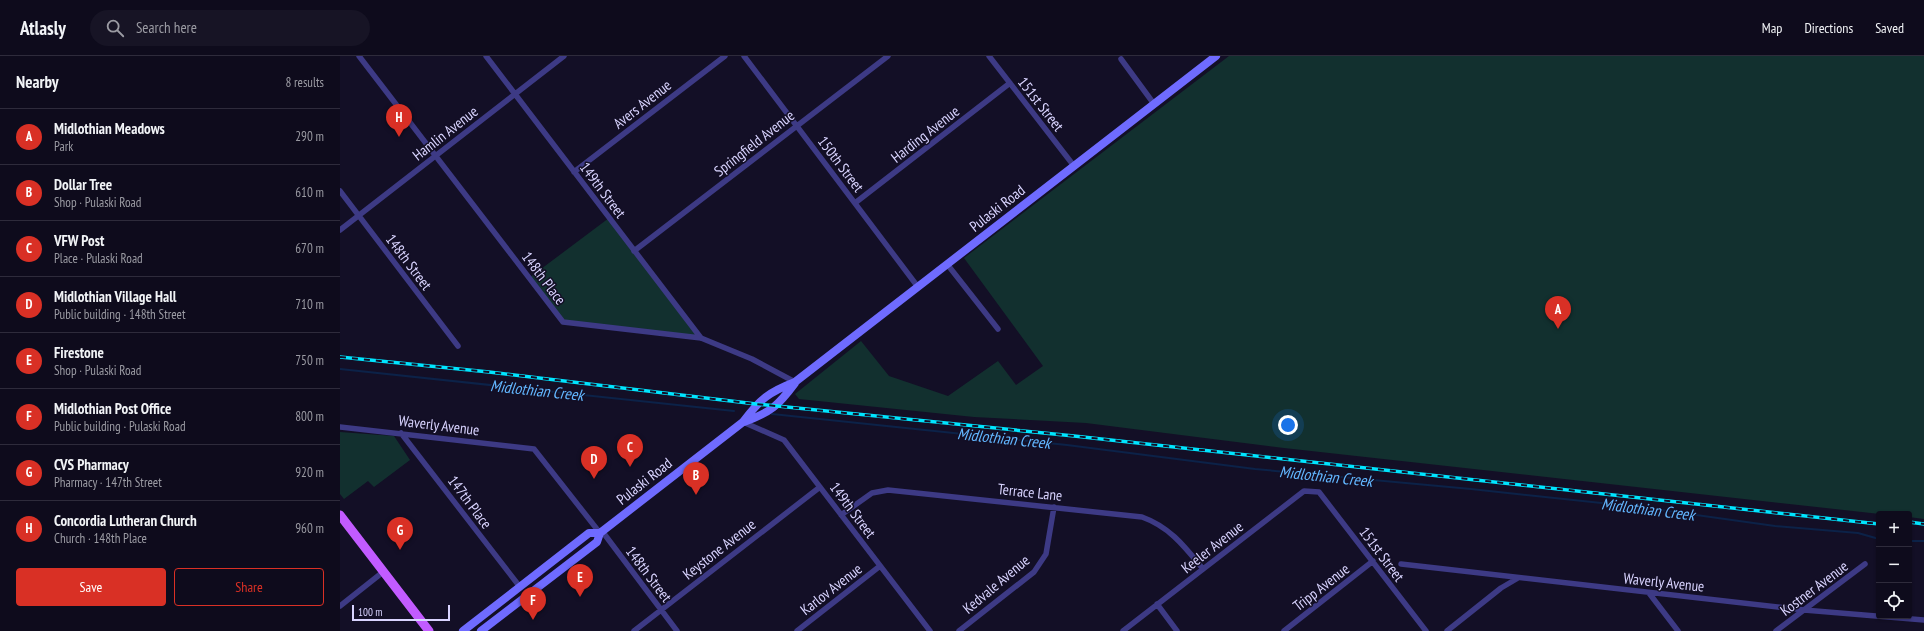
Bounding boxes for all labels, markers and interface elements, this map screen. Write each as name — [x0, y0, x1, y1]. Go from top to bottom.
search box — [90, 10, 370, 46]
text: Atlasly — [20, 16, 66, 40]
icon: search — [104, 17, 126, 39]
text: Search here — [136, 18, 197, 37]
text: Map — [1762, 19, 1782, 37]
text: Directions — [1804, 19, 1853, 37]
text: Saved — [1875, 19, 1904, 37]
text: Nearby — [16, 71, 59, 93]
street label: 151st Street — [1014, 73, 1068, 135]
text: 8 results — [285, 74, 324, 91]
street label: Avers Avenue — [609, 75, 675, 133]
street label: Harding Avenue — [887, 101, 963, 167]
street label: Hamlin Avenue — [408, 102, 482, 164]
pin: H — [386, 104, 412, 137]
street label: Springfield Avenue — [710, 106, 798, 180]
text: Midlothian Meadows — [54, 119, 165, 138]
text: A — [26, 128, 32, 145]
text: 290 m — [295, 128, 324, 145]
street label: 150th Street — [814, 132, 868, 196]
text: Park — [54, 138, 73, 155]
street label: 149th Street — [576, 158, 630, 222]
text: Dollar Tree — [54, 175, 112, 194]
street label: Pulaski Road — [965, 180, 1029, 236]
text: B — [26, 184, 32, 201]
text: 610 m — [295, 184, 324, 201]
text: Shop · Pulaski Road — [54, 194, 141, 211]
street label: 148th Street — [382, 230, 436, 294]
text: VFW Post — [54, 231, 104, 250]
text: C — [26, 240, 32, 257]
text: 670 m — [295, 240, 324, 257]
street label: 148th Place — [518, 248, 570, 308]
text: Place · Pulaski Road — [54, 250, 143, 267]
text: Midlothian Village Hall — [54, 287, 176, 306]
text: D — [26, 296, 32, 313]
text: 710 m — [295, 296, 324, 313]
pin: A — [1545, 296, 1571, 329]
text: Public building · 148th Street — [54, 306, 185, 323]
text: Firestone — [54, 343, 104, 362]
text: E — [26, 352, 32, 369]
text: 750 m — [295, 352, 324, 369]
text: Shop · Pulaski Road — [54, 362, 141, 379]
water label: Midlothian Creek — [489, 375, 586, 405]
text: Midlothian Post Office — [54, 399, 171, 418]
text: F — [26, 408, 32, 425]
text: 800 m — [295, 408, 324, 425]
street label: Waverly Avenue — [398, 411, 480, 439]
your location — [1278, 415, 1298, 435]
text: Public building · Pulaski Road — [54, 418, 186, 435]
water label: Midlothian Creek — [956, 423, 1053, 453]
pin: C — [617, 434, 643, 467]
pin: D — [581, 446, 607, 479]
street label: Pulaski Road — [612, 453, 676, 509]
text: CVS Pharmacy — [54, 455, 129, 474]
water label: Midlothian Creek — [1278, 461, 1375, 491]
pin: B — [683, 462, 709, 495]
text: G — [26, 464, 32, 481]
text: 920 m — [295, 464, 324, 481]
street label: 147th Place — [444, 472, 496, 532]
text: Pharmacy · 147th Street — [54, 474, 162, 491]
street label: 149th Street — [826, 478, 880, 542]
street label: Terrace Lane — [997, 479, 1063, 505]
water label: Midlothian Creek — [1600, 493, 1698, 525]
text: Concordia Lutheran Church — [54, 511, 197, 530]
map controls — [1876, 511, 1912, 619]
button: + — [1876, 511, 1912, 547]
street label: Keystone Avenue — [679, 515, 759, 583]
pin: G — [387, 517, 413, 550]
street label: Keeler Avenue — [1177, 517, 1247, 577]
text: H — [26, 520, 32, 537]
text: 960 m — [295, 520, 324, 537]
street label: 151st Street — [1355, 523, 1409, 585]
text: Church · 148th Place — [54, 530, 147, 547]
street label: 148th Street — [622, 542, 676, 606]
button: − — [1876, 547, 1912, 583]
street label: Kedvale Avenue — [959, 550, 1033, 618]
street label: Kostner Avenue — [1776, 556, 1852, 620]
street label: Karlov Avenue — [796, 559, 866, 619]
street label: Tripp Avenue — [1289, 559, 1353, 615]
pin: E — [567, 564, 593, 597]
button: Save — [16, 568, 166, 606]
button: Share — [174, 568, 324, 606]
street label: Waverly Avenue — [1623, 568, 1705, 596]
button: locate — [1876, 583, 1912, 619]
pin: F — [520, 587, 546, 620]
scale bar — [352, 603, 450, 622]
text: 100 m — [358, 605, 382, 619]

